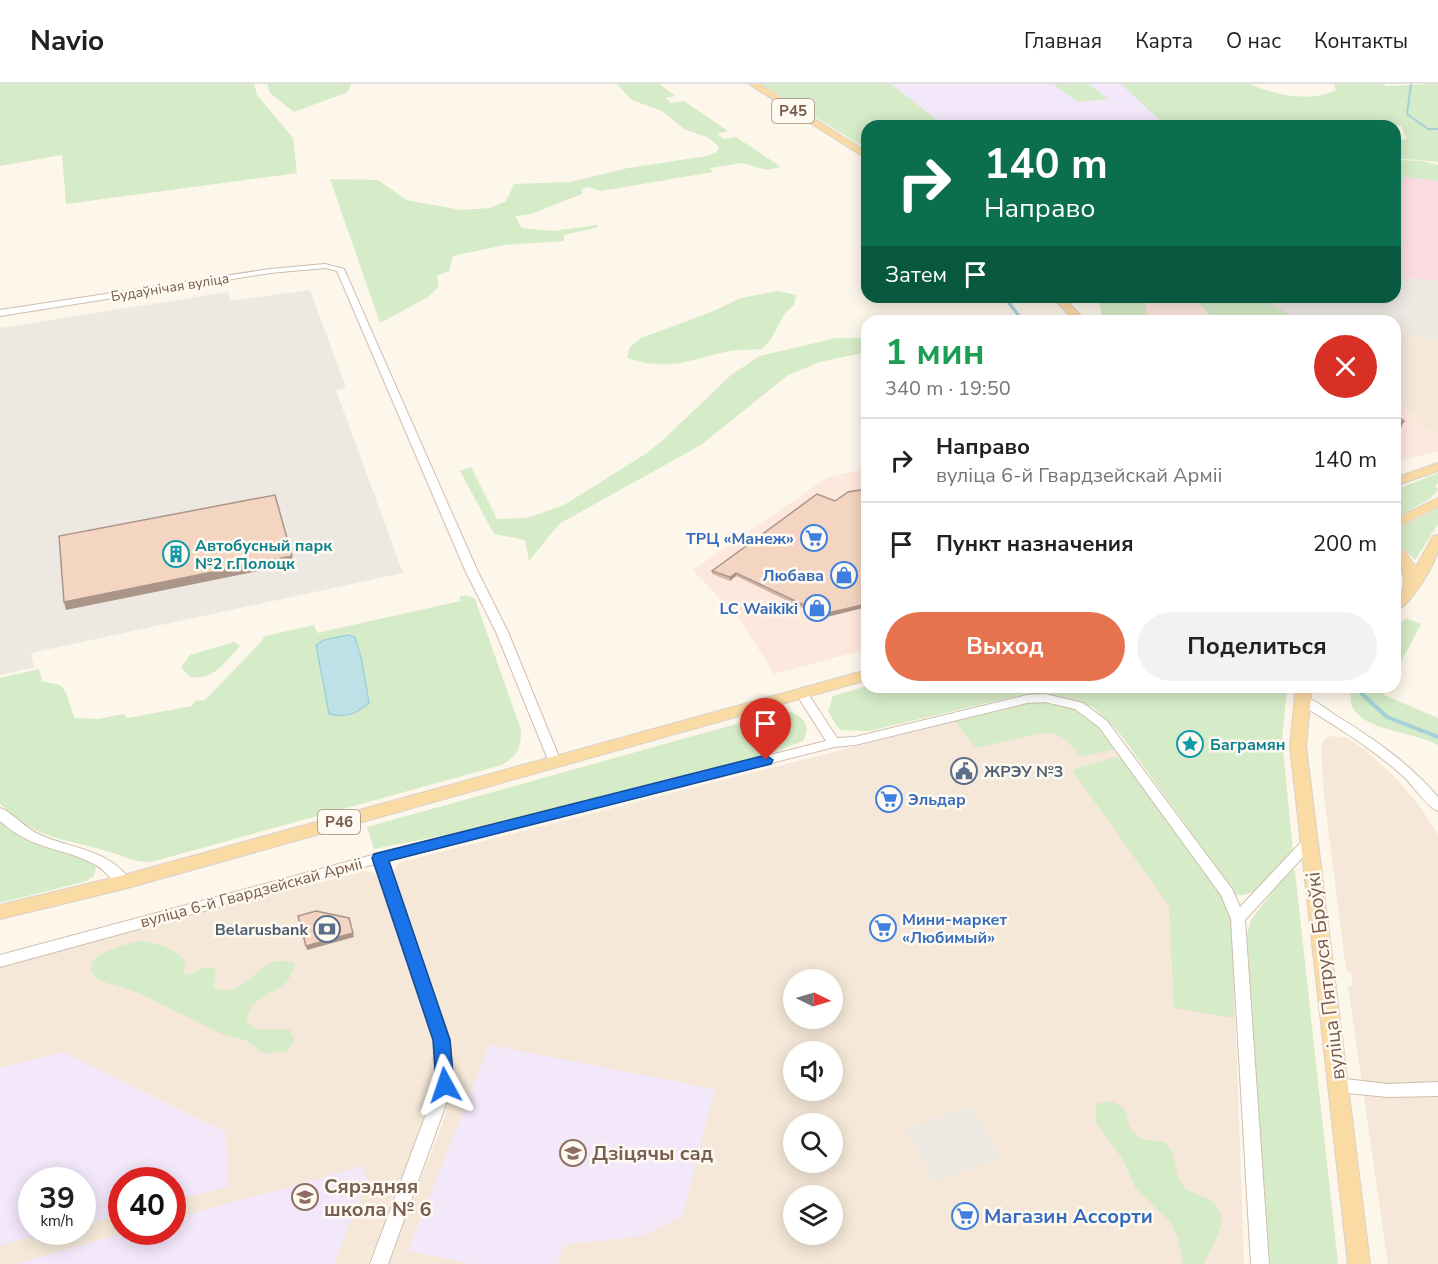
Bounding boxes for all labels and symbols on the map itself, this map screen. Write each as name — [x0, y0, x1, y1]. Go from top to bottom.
road number: Р45 — [772, 99, 814, 123]
street label: Будаўнічая вуліца — [110, 269, 231, 306]
supermarket icon: ТРЦ «Манеж» — [799, 523, 829, 553]
place label: ТРЦ «Манеж» — [686, 528, 794, 550]
place label: Автобусный парк №2 г.Полоцк — [195, 535, 333, 575]
building icon: Автобусный парк №2 г.Полоцк — [161, 539, 191, 569]
shop icon: Любава — [829, 560, 859, 590]
place label: Любава — [762, 565, 824, 587]
shop icon: LC Waikiki — [802, 593, 832, 623]
place label: LC Waikiki — [719, 598, 798, 620]
pin — [740, 698, 791, 760]
place icon: Баграмян — [1175, 729, 1205, 759]
place label: Баграмян — [1210, 734, 1286, 756]
public building icon: ЖРЭУ №3 — [949, 756, 979, 786]
place label: ЖРЭУ №3 — [984, 761, 1063, 783]
supermarket icon: Эльдар — [874, 784, 904, 814]
place label: Эльдар — [908, 789, 966, 811]
road number: Р46 — [318, 810, 360, 834]
street label: вуліца 6-й Гвардзейскай Арміі — [138, 853, 365, 933]
street label: вуліца Пятруся Броўкі — [1299, 870, 1352, 1081]
place label: Мини-маркет «Любимый» — [902, 909, 1007, 949]
supermarket icon: Мини-маркет «Любимый» — [868, 913, 898, 943]
bank icon: Belarusbank — [312, 914, 342, 944]
place label: Belarusbank — [215, 919, 308, 941]
north arrow — [783, 969, 843, 1029]
position arrow — [413, 1053, 477, 1117]
school or university icon: Дзіцячы сад — [558, 1138, 588, 1168]
place label: Дзіцячы сад — [592, 1140, 713, 1167]
speed limit sign: 40 — [108, 1167, 186, 1245]
place label: Сярэдняя школа № 6 — [324, 1173, 431, 1223]
school or university icon: Сярэдняя школа № 6 — [290, 1182, 320, 1212]
supermarket icon: Магазин Ассорти — [950, 1201, 980, 1231]
place label: Магазин Ассорти — [984, 1203, 1153, 1230]

